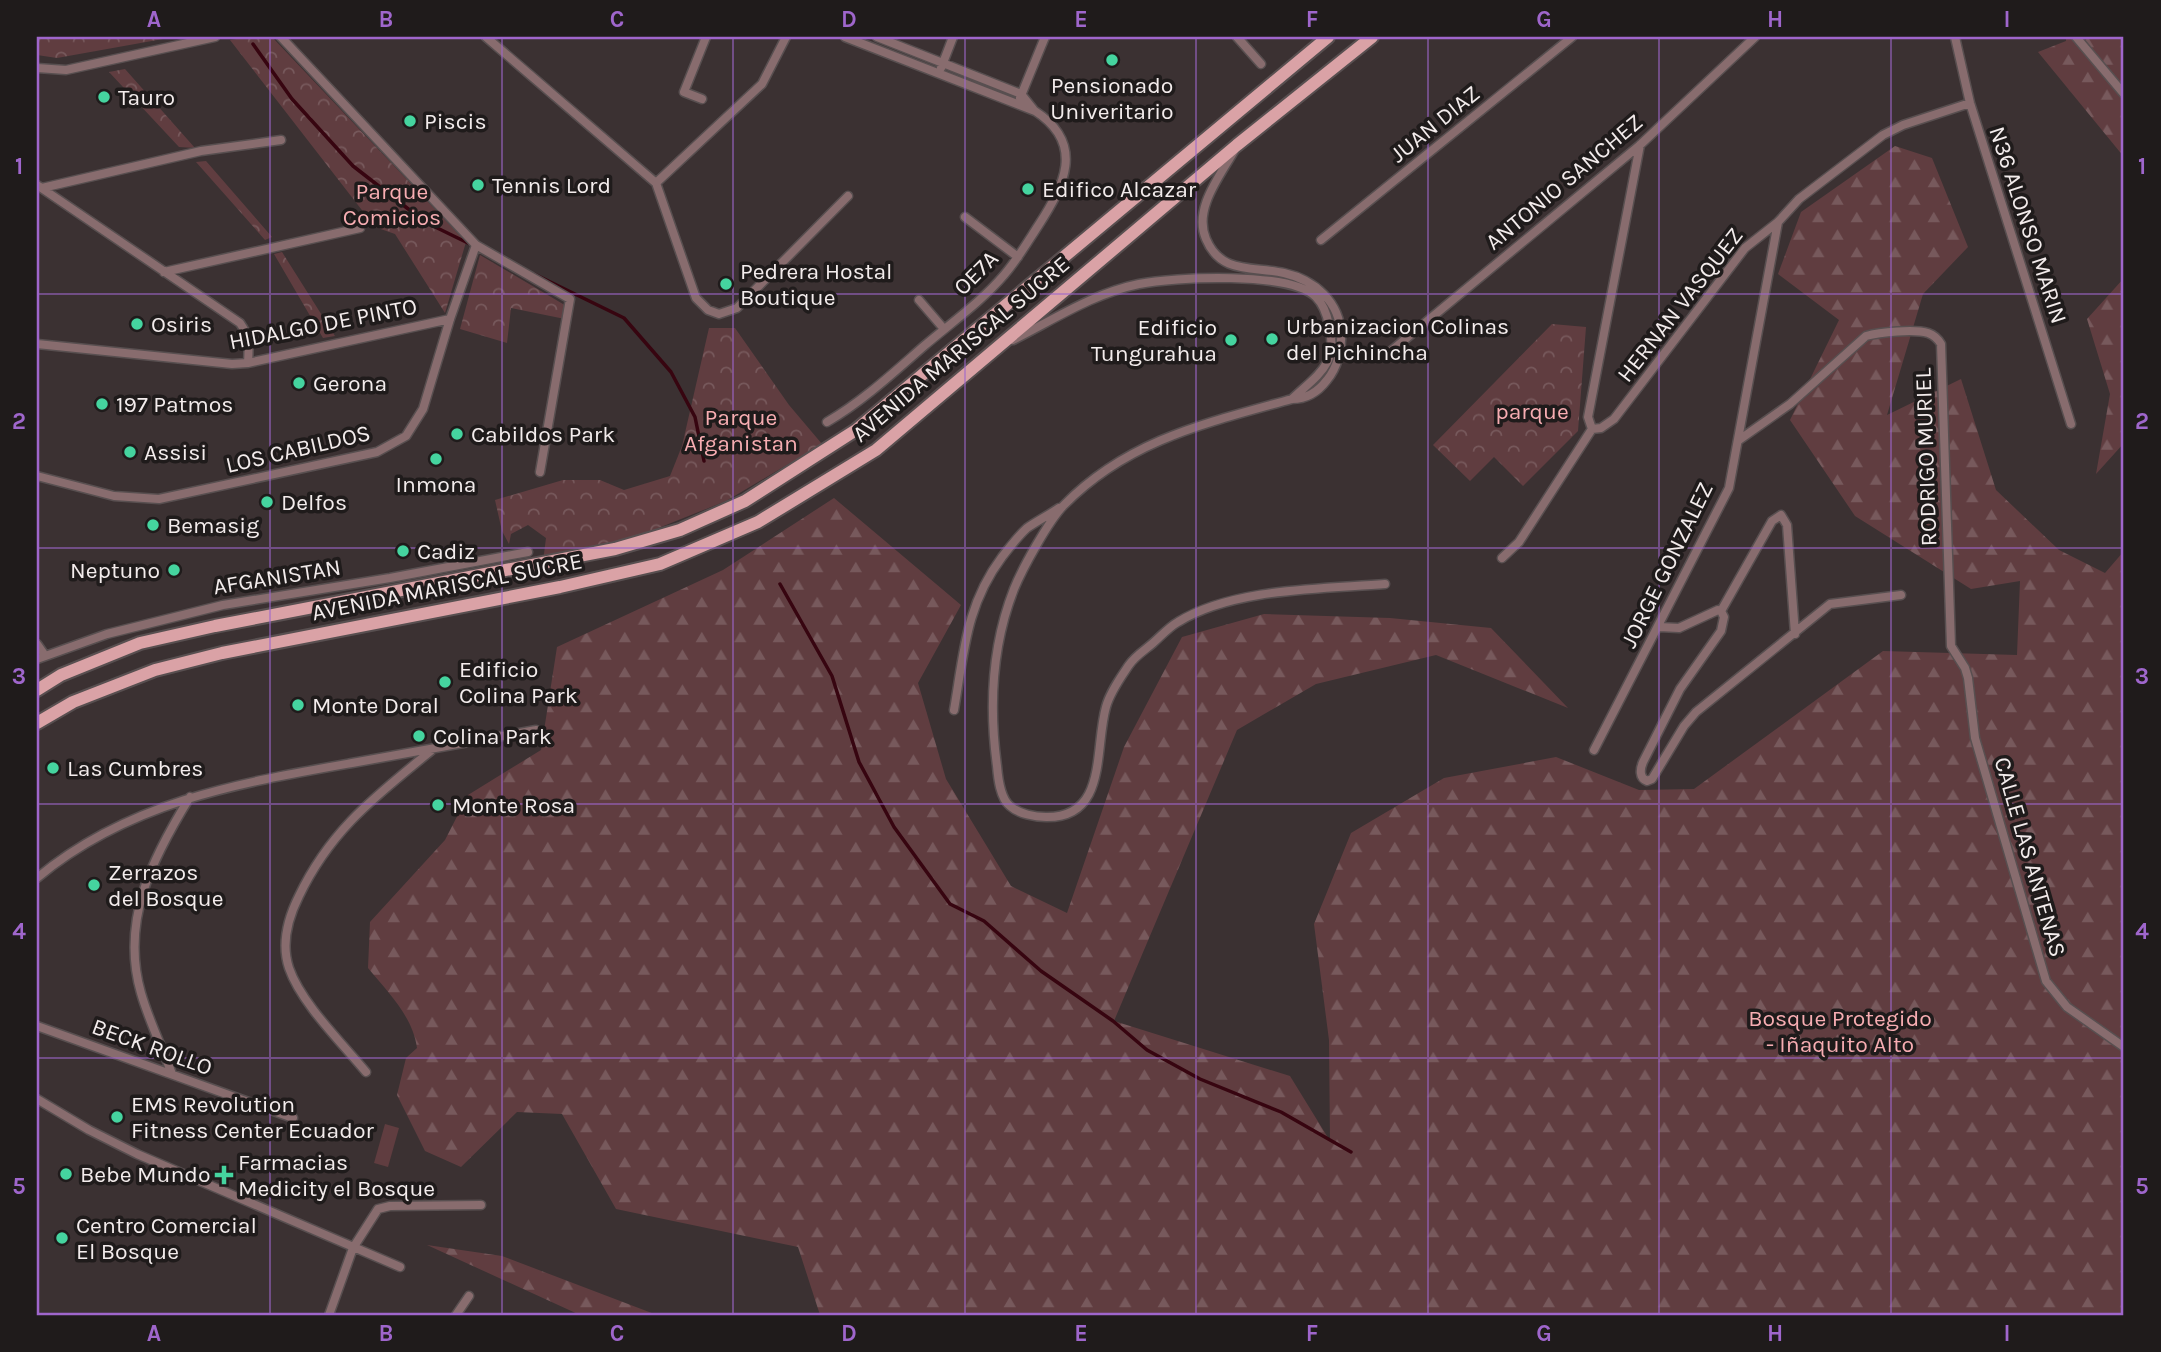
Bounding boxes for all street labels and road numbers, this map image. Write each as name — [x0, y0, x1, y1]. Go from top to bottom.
street label: JUAN DIAZ — [1385, 80, 1485, 168]
street label: ANTONIO SANCHEZ — [1480, 108, 1648, 256]
street label: N36 ALONSO MARIN — [1983, 123, 2073, 327]
street label: HERNAN VASQUEZ — [1611, 222, 1749, 388]
street label: OE7A — [948, 245, 1004, 301]
street label: AVENIDA MARISCAL SUCRE — [847, 250, 1075, 448]
street label: HIDALGO DE PINTO — [227, 293, 419, 355]
street label: RODRIGO MURIEL — [1909, 367, 1943, 547]
street label: LOS CABILDOS — [223, 419, 373, 479]
street label: JORGE GONZALEZ — [1615, 478, 1719, 652]
street label: AVENIDA MARISCAL SUCRE — [309, 547, 585, 627]
street label: AFGANISTAN — [211, 554, 343, 600]
street label: CALLE LAS ANTENAS — [1989, 754, 2071, 960]
street label: BECK ROLLO — [88, 1013, 216, 1081]

